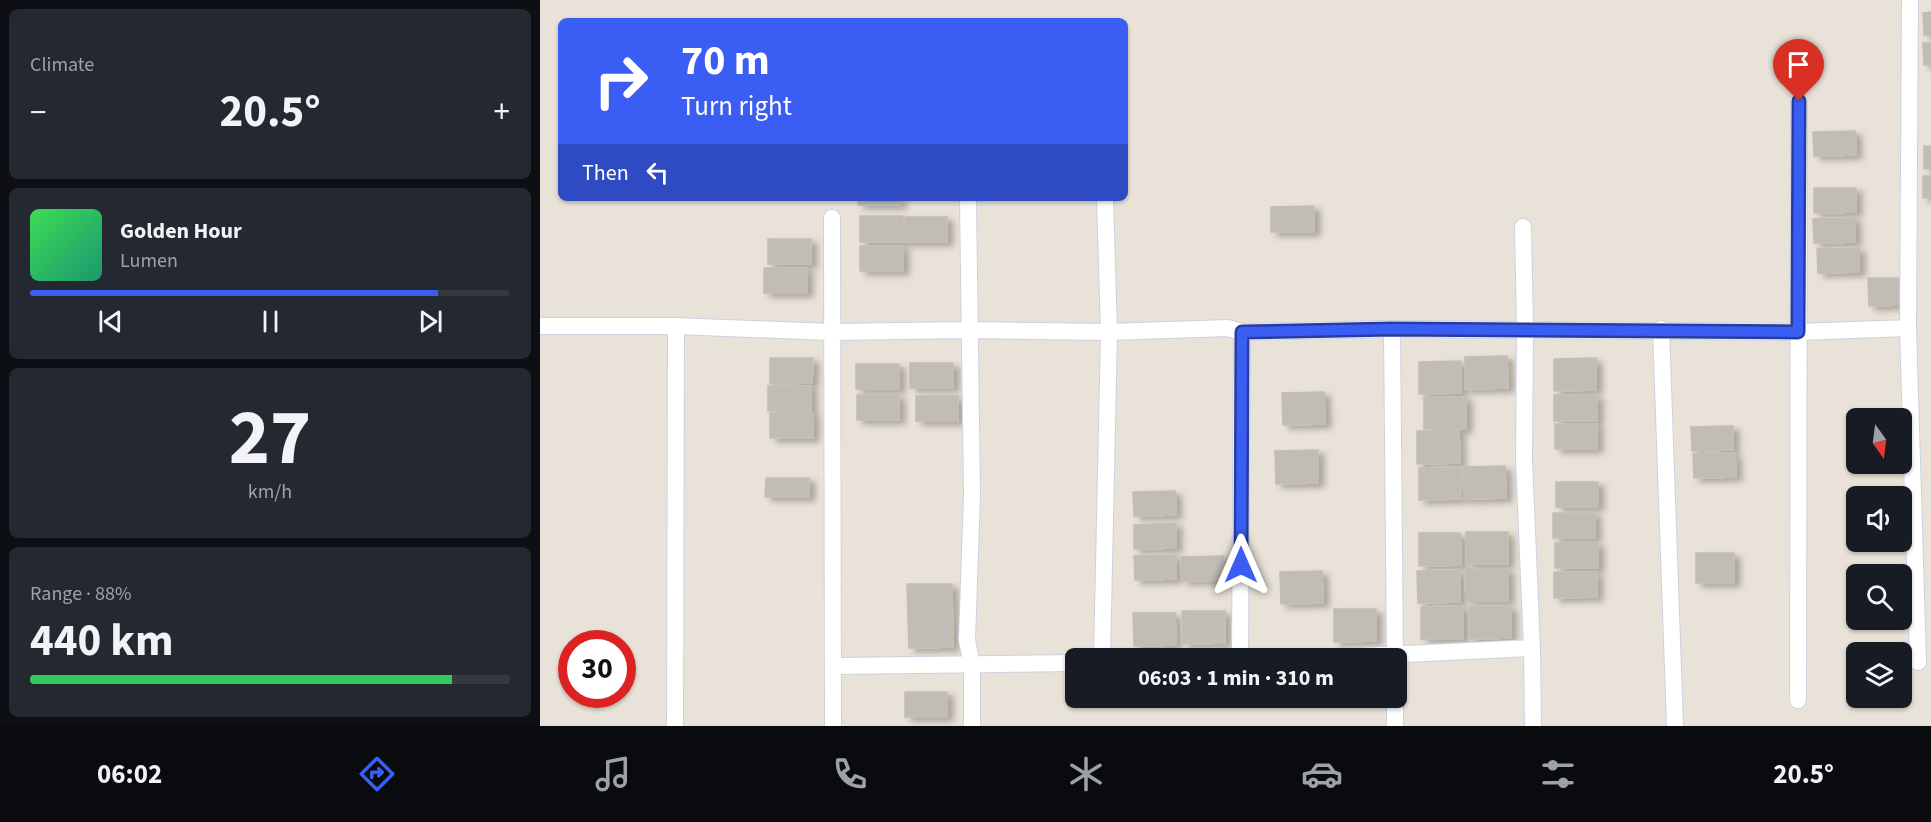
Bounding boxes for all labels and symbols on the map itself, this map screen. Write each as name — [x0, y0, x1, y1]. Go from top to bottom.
pin — [1773, 39, 1824, 101]
north arrow — [1846, 408, 1912, 474]
position arrow — [1209, 533, 1273, 597]
speed limit sign: 30 — [558, 630, 636, 708]

